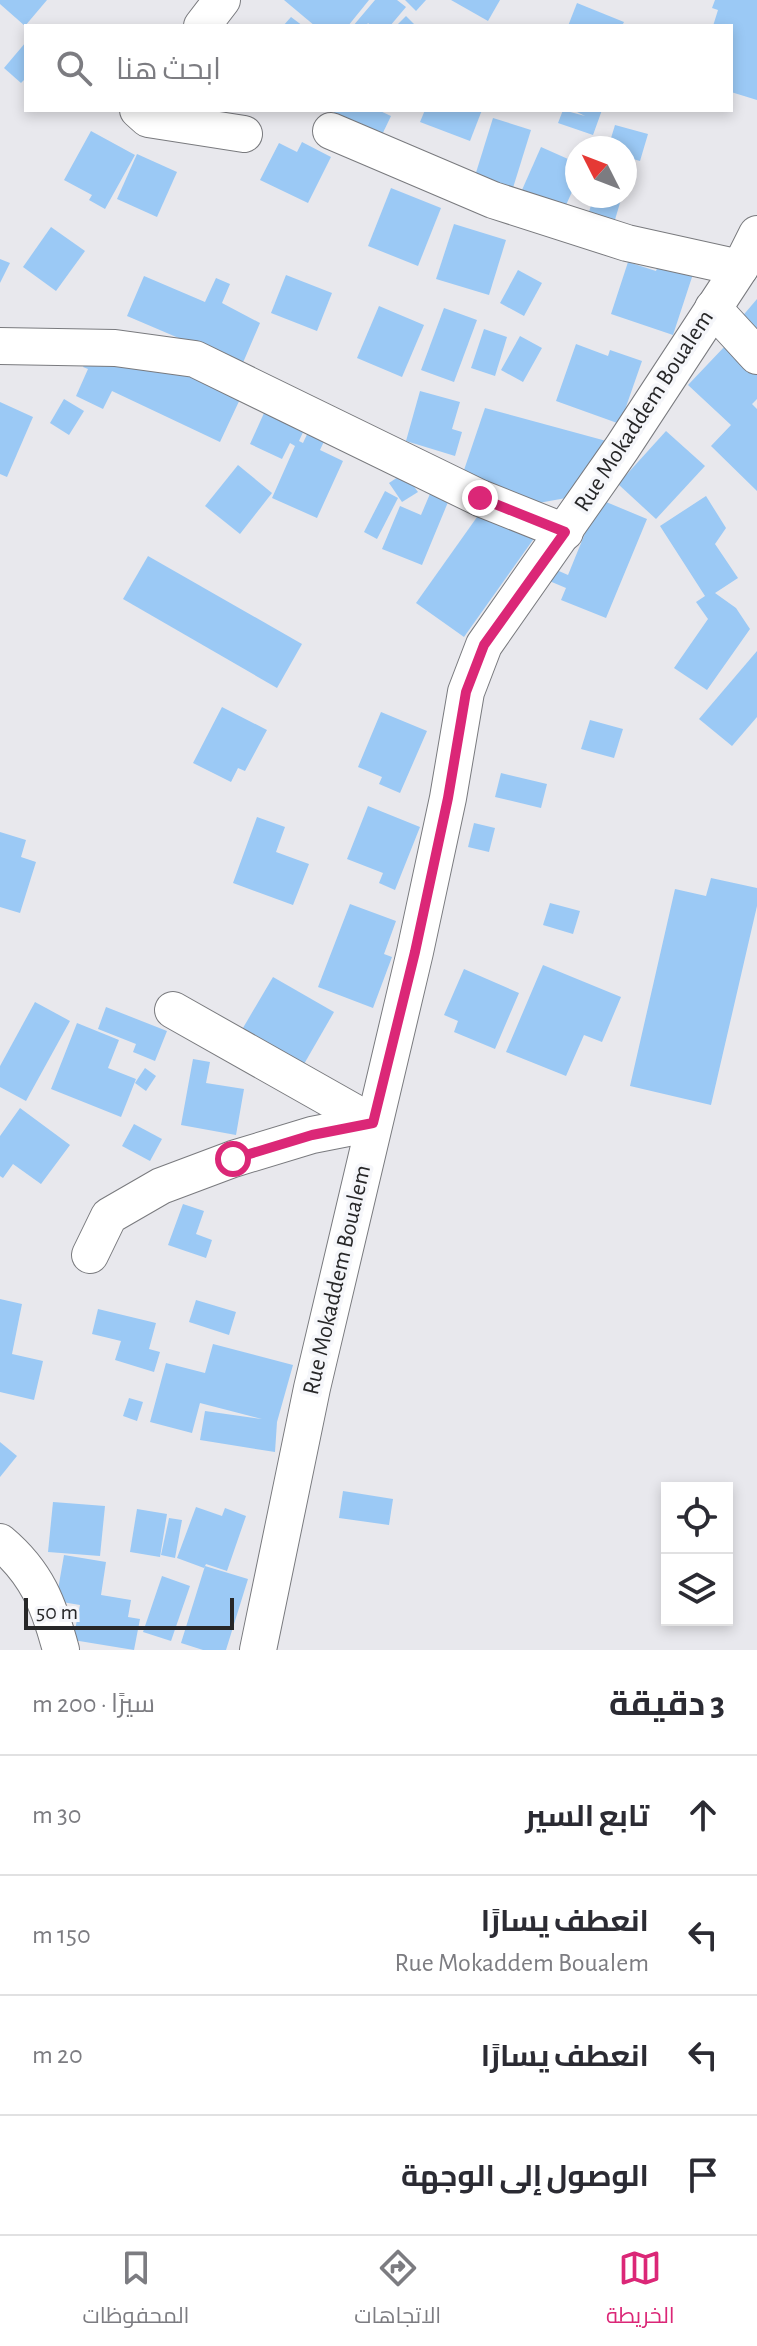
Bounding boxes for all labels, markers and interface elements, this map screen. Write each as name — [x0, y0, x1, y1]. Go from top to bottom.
search box — [24, 24, 733, 112]
icon: search — [52, 46, 96, 90]
text: ابحث هنا — [116, 55, 221, 85]
north arrow — [565, 136, 637, 208]
street label: Rue Mokaddem Boualem — [570, 306, 718, 516]
route end — [462, 480, 498, 516]
route start — [215, 1141, 251, 1177]
street label: Rue Mokaddem Boualem — [299, 1163, 375, 1397]
map controls — [661, 1482, 733, 1626]
button: locate — [661, 1482, 733, 1554]
button: layers — [661, 1554, 733, 1626]
scale bar — [24, 1594, 234, 1630]
text: 50 m — [36, 1601, 78, 1623]
text: 3 دقيقة — [609, 1688, 725, 1722]
text: سيرًا · 200 m — [32, 1691, 155, 1717]
icon: ahead — [681, 1793, 725, 1837]
text: 30 m — [32, 1802, 82, 1828]
text: تابع السير — [525, 1802, 649, 1832]
text: انعطف يسارًا — [481, 1907, 649, 1937]
icon: left — [681, 1913, 725, 1957]
text: 150 m — [32, 1922, 91, 1948]
text: Rue Mokaddem Boualem — [395, 1950, 649, 1976]
icon: left — [681, 2033, 725, 2077]
text: 20 m — [32, 2042, 83, 2068]
text: انعطف يسارًا — [481, 2042, 649, 2072]
icon: arrive — [681, 2153, 725, 2197]
text: الوصول إلى الوجهة — [401, 2162, 649, 2192]
tab: المحفوظات — [82, 2246, 189, 2336]
tab: الاتجاهات — [354, 2246, 441, 2336]
tab: الخريطة — [606, 2246, 675, 2336]

